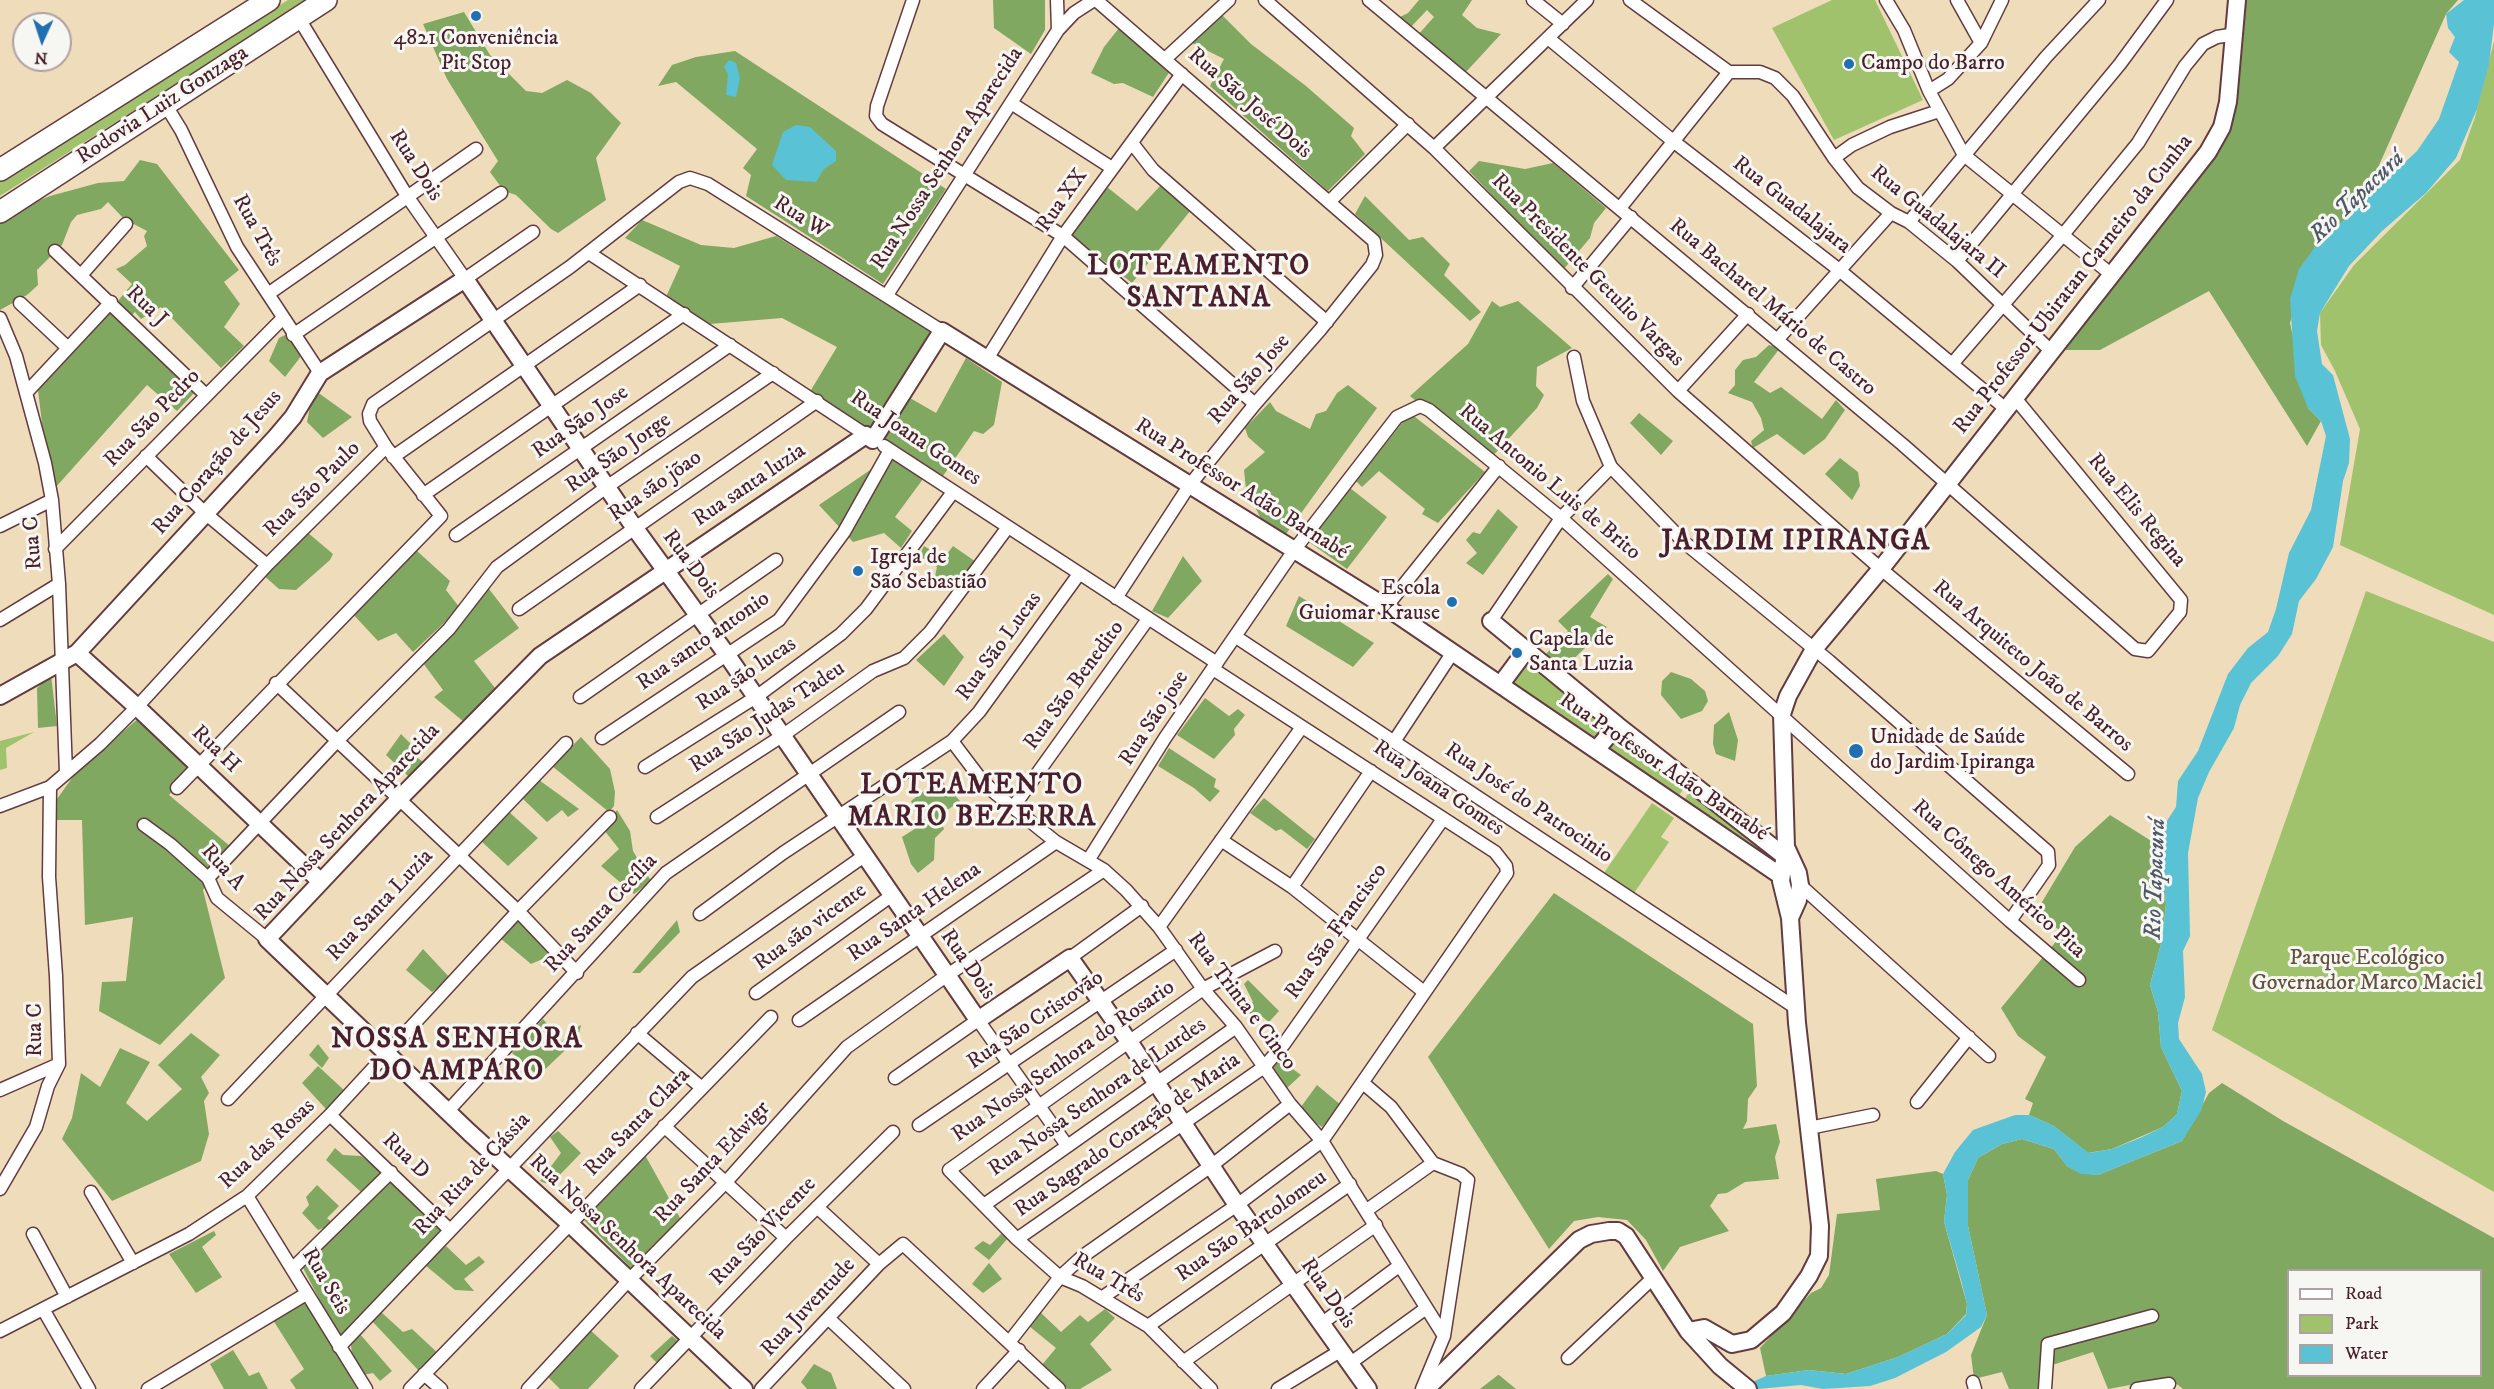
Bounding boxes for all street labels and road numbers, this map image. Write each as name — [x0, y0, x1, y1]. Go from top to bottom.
street label: Rodovia Luiz Gonzaga — [72, 41, 254, 171]
street label: Rua Nossa Senhora Aparecida — [866, 43, 1030, 275]
street label: Rua São José Dois — [1181, 43, 1317, 165]
street label: Rua Dois — [382, 126, 448, 206]
street label: Rua Professor Ubiratan Carneiro da Cunha — [1949, 130, 2199, 440]
street label: Rua Guadalajara — [1726, 152, 1856, 260]
street label: Rua Guadalajara II — [1864, 161, 2010, 285]
street label: Rua XX — [1032, 164, 1094, 238]
street label: Rua Presidente Getulio Vargas — [1485, 169, 1689, 373]
street label: Rua Três — [225, 190, 287, 272]
street label: Rua W — [768, 191, 832, 245]
street label: Rua Bacharel Mário de Castro — [1663, 214, 1881, 402]
street label: Rua J — [120, 281, 172, 333]
street label: Rua São Jose — [1204, 329, 1296, 431]
street label: Rua São Pedro — [99, 364, 207, 474]
street label: Rua São Jose — [528, 380, 634, 466]
street label: Rua Coração de Jesus — [148, 385, 288, 541]
street label: Rua Joana Gomes — [845, 385, 985, 493]
street label: Rua Antonio Luis de Brito — [1453, 399, 1645, 567]
street label: Rua São Jorge — [561, 408, 677, 500]
street label: Rua Professor Adão Barnabé — [1129, 413, 1353, 567]
street label: Rua São Paulo — [259, 436, 367, 544]
street label: Rua santa luzia — [689, 439, 811, 533]
street label: Rua são jõao — [604, 445, 708, 529]
street label: Rua Elis Regina — [2081, 449, 2191, 573]
street label: Rua C — [19, 515, 49, 571]
street label: Rua Dois — [656, 525, 724, 605]
street label: Rua Arquiteto João de Barros — [1926, 575, 2138, 759]
street label: Rua santo antonio — [632, 586, 776, 698]
street label: Rua São Lucas — [952, 587, 1048, 707]
street label: Rua São Benedito — [1019, 616, 1131, 756]
street label: Rua são lucas — [692, 632, 802, 718]
street label: Rua São Judas Tadeu — [685, 656, 851, 780]
street label: Rua São jose — [1115, 666, 1195, 772]
street label: Rua Professor Adão Barnabé — [1553, 688, 1773, 848]
street label: Rua Nossa Senhora Aparecida — [250, 719, 446, 927]
street label: Rua H — [185, 720, 245, 780]
street label: Rua Joana Gomes — [1368, 735, 1508, 843]
street label: Rua José do Patrocinio — [1439, 738, 1617, 870]
street label: Rua Cônego Américo Pita — [1906, 795, 2090, 965]
street label: Rua A — [194, 839, 250, 897]
street label: Rua Santa Luzia — [322, 844, 440, 968]
street label: Rua Santa Cecília — [540, 849, 664, 979]
street label: Rua Santa Helena — [843, 857, 987, 969]
street label: Rua São Francisco — [1280, 859, 1394, 1005]
street label: Rua são vicente — [749, 878, 873, 978]
street label: Rua Dois — [933, 925, 1001, 1005]
street label: Rua Trinta e Cinco — [1181, 928, 1301, 1076]
street label: Rua São Cristovão — [963, 966, 1109, 1076]
street label: Rua Nossa Senhora do Rosario — [948, 975, 1180, 1149]
street label: Rua C — [23, 1003, 49, 1057]
street label: Rua Nossa Senhora de Lurdes — [984, 1013, 1212, 1183]
street label: Rua Sagrado Coração de Maria — [1010, 1048, 1246, 1224]
street label: Rua Santa Clara — [580, 1063, 696, 1183]
street label: Rua das Rosas — [215, 1094, 321, 1196]
street label: Rua Santa Edwigr — [650, 1096, 776, 1230]
street label: Rua Rita de Cássia — [409, 1108, 537, 1242]
street label: Rua D — [376, 1128, 434, 1186]
street label: Rua Nossa Senhora Aparecida — [523, 1150, 731, 1346]
street label: Rua São Bartolomeu — [1171, 1165, 1333, 1289]
street label: Rua São Vicente — [705, 1172, 823, 1292]
street label: Rua Seis — [295, 1244, 355, 1320]
street label: Rua Três — [1067, 1248, 1149, 1310]
street label: Rua Juventude — [756, 1253, 862, 1363]
street label: Rua Dois — [1293, 1254, 1361, 1334]

